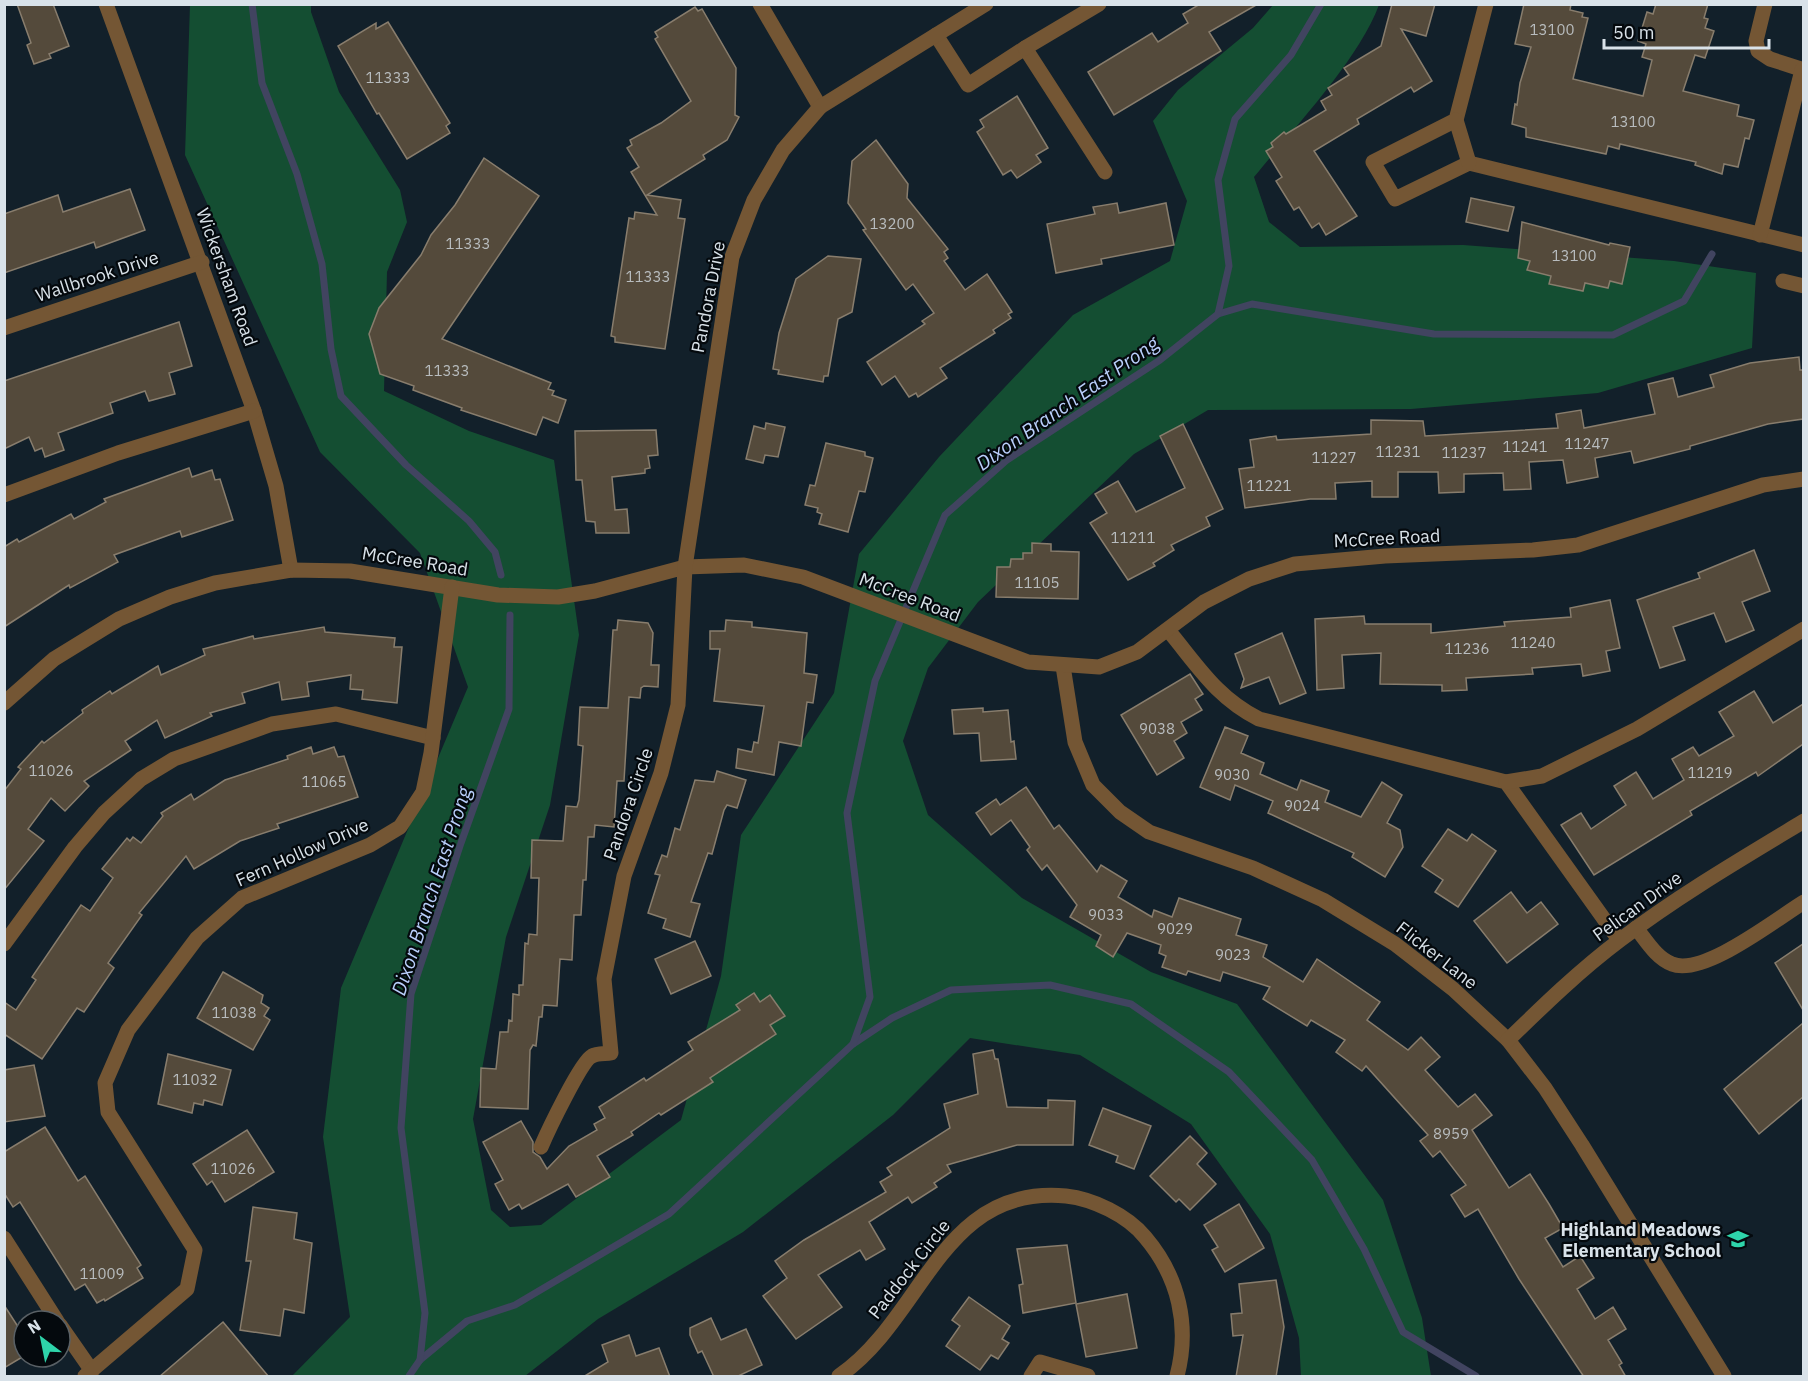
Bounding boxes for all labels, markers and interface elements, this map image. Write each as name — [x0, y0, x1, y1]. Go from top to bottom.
scale bar — [1604, 12, 1769, 50]
house number: 13100 — [1529, 20, 1575, 39]
text: 50 m — [1613, 21, 1655, 44]
house number: 11333 — [365, 68, 411, 87]
house number: 13100 — [1610, 112, 1656, 131]
street label: Wickersham Road — [191, 205, 263, 349]
house number: 13200 — [869, 214, 915, 233]
house number: 11333 — [445, 234, 491, 253]
street label: Pandora Drive — [686, 239, 730, 355]
street label: Wallbrook Drive — [33, 245, 161, 307]
house number: 13100 — [1551, 246, 1597, 265]
house number: 11333 — [625, 267, 671, 286]
water label: Dixon Branch East Prong — [970, 329, 1165, 476]
house number: 11333 — [424, 361, 470, 380]
house number: 11247 — [1564, 434, 1610, 453]
house number: 11241 — [1502, 437, 1548, 456]
house number: 11231 — [1375, 442, 1421, 461]
house number: 11237 — [1441, 443, 1487, 462]
house number: 11227 — [1311, 448, 1357, 467]
house number: 11221 — [1246, 476, 1292, 495]
street label: McCree Road — [1333, 524, 1441, 552]
house number: 11211 — [1110, 528, 1156, 547]
street label: McCree Road — [360, 541, 470, 581]
street label: McCree Road — [856, 567, 964, 627]
house number: 11105 — [1014, 573, 1060, 592]
house number: 11240 — [1510, 633, 1556, 652]
house number: 11236 — [1444, 639, 1490, 658]
house number: 9038 — [1139, 719, 1175, 738]
street label: Pandora Circle — [598, 745, 658, 863]
house number: 11026 — [28, 761, 74, 780]
house number: 11219 — [1687, 763, 1733, 782]
house number: 9030 — [1214, 765, 1250, 784]
house number: 11065 — [301, 772, 347, 791]
water label: Dixon Branch East Prong — [385, 783, 478, 999]
house number: 9024 — [1284, 796, 1320, 815]
street label: Fern Hollow Drive — [232, 812, 372, 892]
street label: Pelican Drive — [1588, 866, 1686, 946]
house number: 9033 — [1088, 905, 1124, 924]
street label: Flicker Lane — [1392, 916, 1482, 994]
house number: 9029 — [1157, 919, 1193, 938]
house number: 9023 — [1215, 945, 1251, 964]
house number: 11038 — [211, 1003, 257, 1022]
house number: 11032 — [172, 1070, 218, 1089]
house number: 8959 — [1433, 1124, 1469, 1143]
house number: 11026 — [210, 1159, 256, 1178]
street label: Paddock Circle — [863, 1215, 955, 1323]
place label: Highland Meadows Elementary School — [1560, 1218, 1722, 1262]
school or university icon: Highland Meadows Elementary School — [1726, 1227, 1750, 1251]
house number: 11009 — [79, 1264, 125, 1283]
north arrow — [12, 1309, 72, 1369]
text: N — [24, 1315, 44, 1338]

